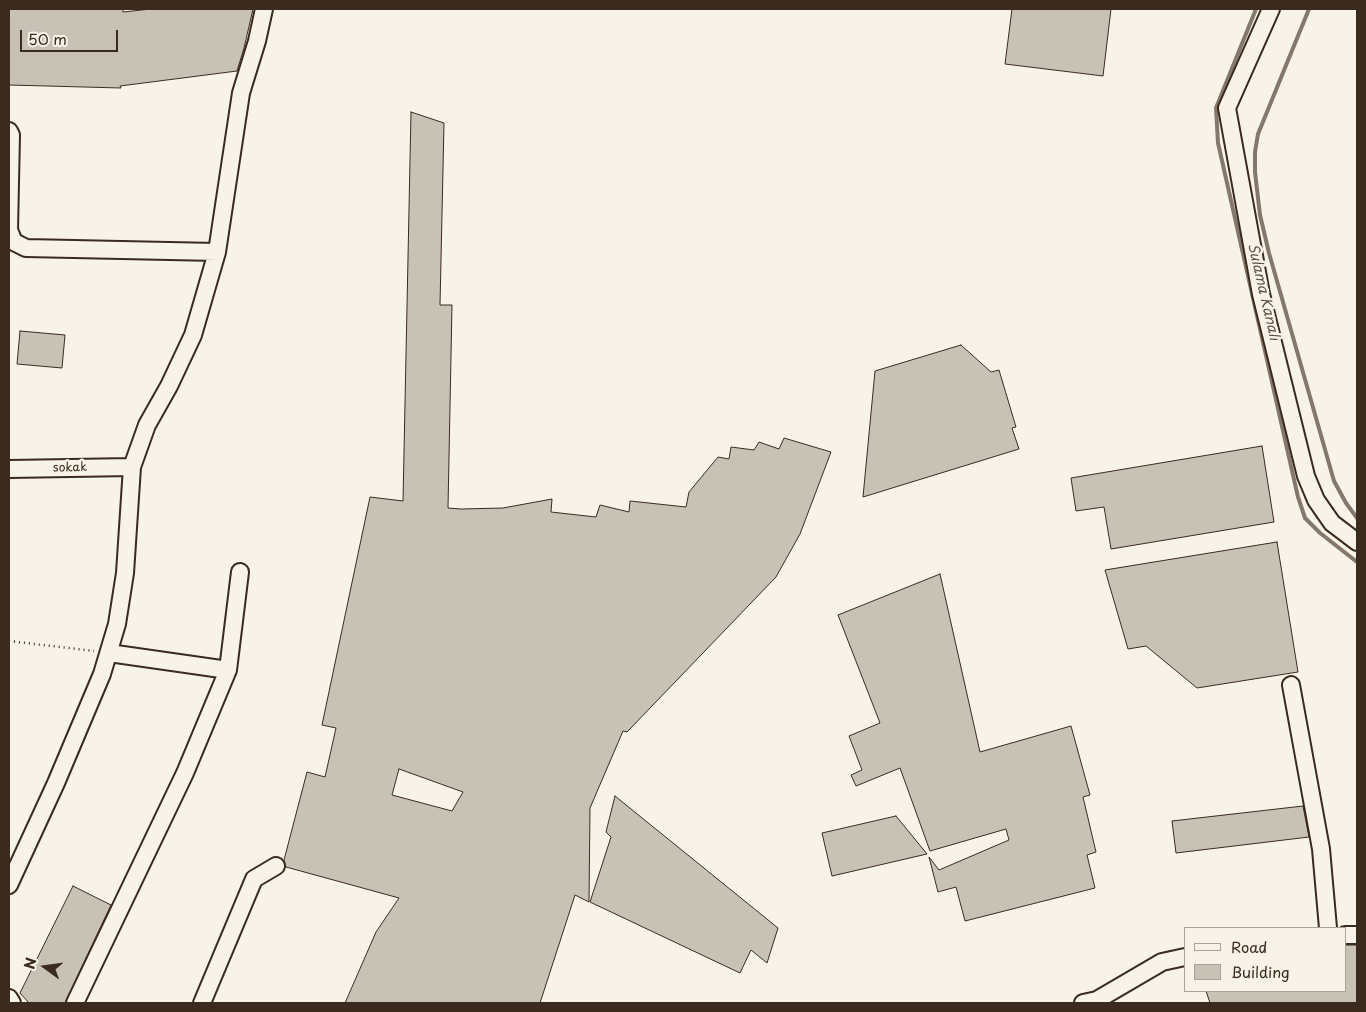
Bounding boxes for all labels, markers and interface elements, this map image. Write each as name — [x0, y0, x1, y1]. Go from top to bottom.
scale bar — [22, 20, 120, 52]
text: 50 m — [28, 27, 67, 50]
water label: Sulama Kanalı — [1244, 242, 1282, 342]
street label: sokak — [53, 461, 87, 475]
legend — [1184, 927, 1346, 992]
text: Road — [1231, 935, 1267, 958]
north arrow — [20, 942, 70, 992]
text: N — [18, 955, 41, 971]
text: Building — [1231, 960, 1290, 983]

